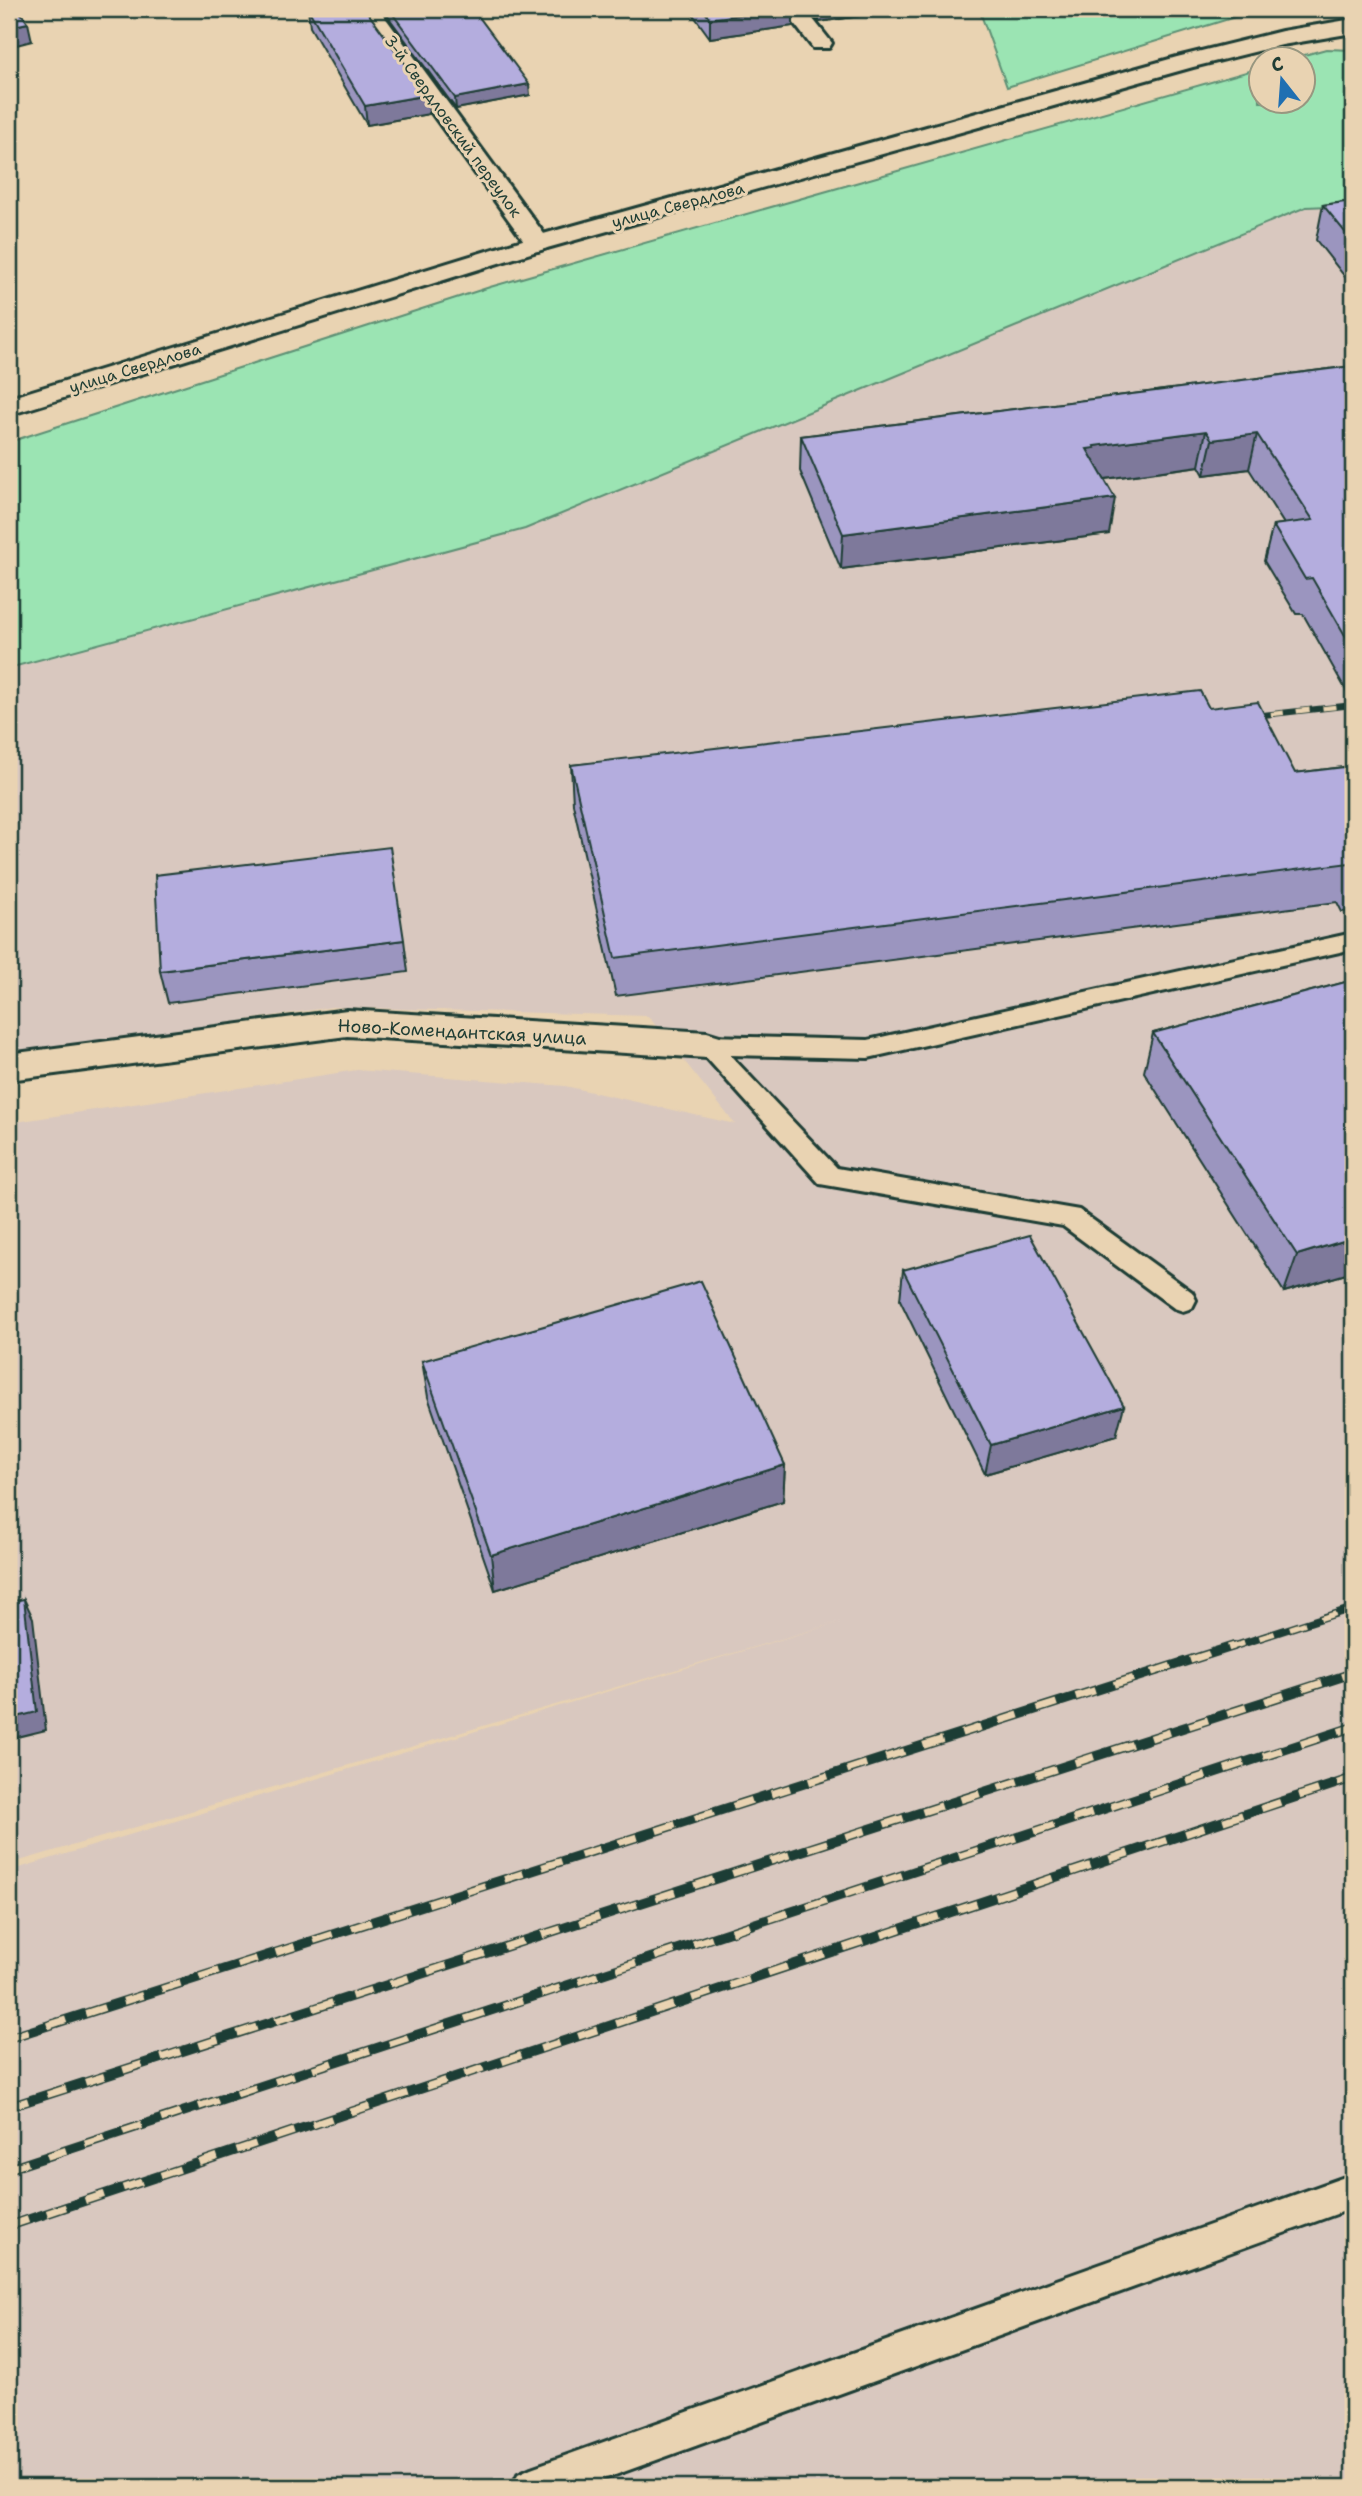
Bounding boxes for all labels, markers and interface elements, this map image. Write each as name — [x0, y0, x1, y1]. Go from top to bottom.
street label: 3-й Свердловский переулок — [380, 30, 527, 222]
north arrow — [1246, 46, 1316, 116]
text: С — [1268, 51, 1286, 78]
street label: улица Свердлова — [609, 177, 747, 233]
street label: улица Свердлова — [67, 338, 203, 398]
street label: Ново-Комендантская улица — [337, 1013, 587, 1051]

